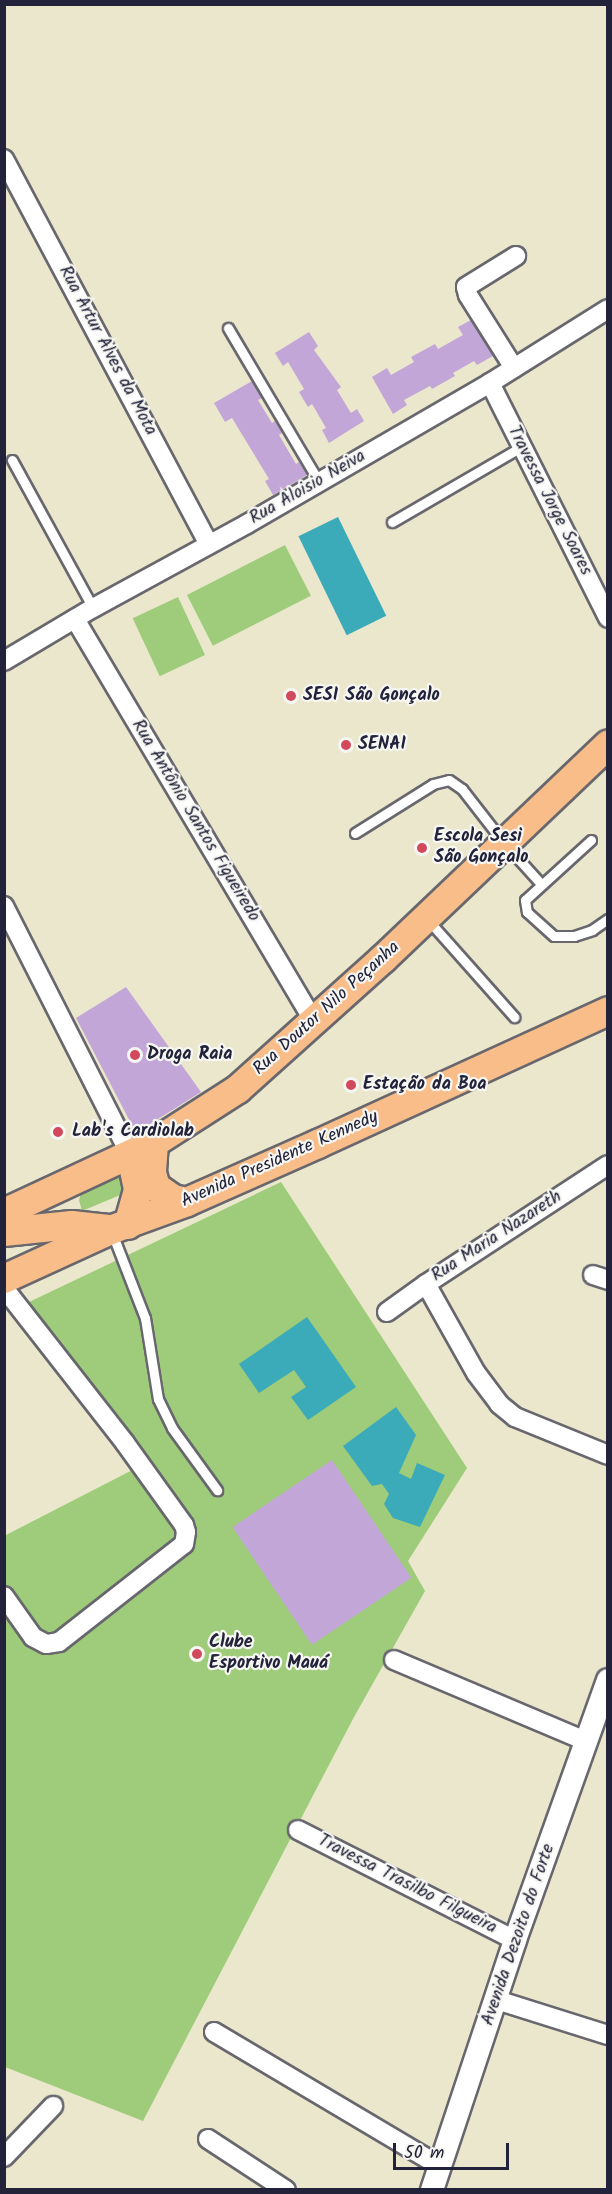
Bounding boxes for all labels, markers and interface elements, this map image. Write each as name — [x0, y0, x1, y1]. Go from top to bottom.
street label: Rua Artur Alves da Mota — [53, 263, 161, 439]
street label: Travessa Jorge Soares — [502, 423, 596, 579]
street label: Rua Aloisio Neiva — [246, 446, 370, 530]
place label: SESI São Gonçalo — [303, 685, 440, 707]
marker: SESI São Gonçalo — [284, 689, 298, 703]
street label: Rua Antônio Santos Figueiredo — [126, 716, 264, 926]
place label: SENAI — [358, 734, 406, 756]
marker: SENAI — [339, 738, 353, 752]
place label: Escola Sesi São Gonçalo — [434, 827, 528, 870]
marker: Escola Sesi São Gonçalo — [415, 841, 429, 855]
street label: Rua Doutor Nilo Peçanha — [249, 937, 405, 1081]
place label: Droga Raia — [147, 1044, 232, 1066]
marker: Droga Raia — [128, 1048, 142, 1062]
place label: Estação da Boa — [363, 1074, 486, 1096]
marker: Estação da Boa — [344, 1078, 358, 1092]
street label: Avenida Presidente Kennedy — [178, 1107, 382, 1213]
place label: Lab's Cardiolab — [72, 1121, 194, 1143]
marker: Lab's Cardiolab — [49, 1123, 67, 1141]
street label: Rua Maria Nazareth — [428, 1187, 566, 1287]
place label: Clube Esportivo Mauá — [209, 1633, 328, 1676]
marker: Clube Esportivo Mauá — [190, 1647, 204, 1661]
street label: Travessa Trasilbo Filgueira — [314, 1830, 500, 1940]
street label: Avenida Dezoito do Forte — [478, 1841, 560, 2029]
scale bar — [396, 2131, 512, 2169]
text: 50 m — [404, 2139, 444, 2168]

